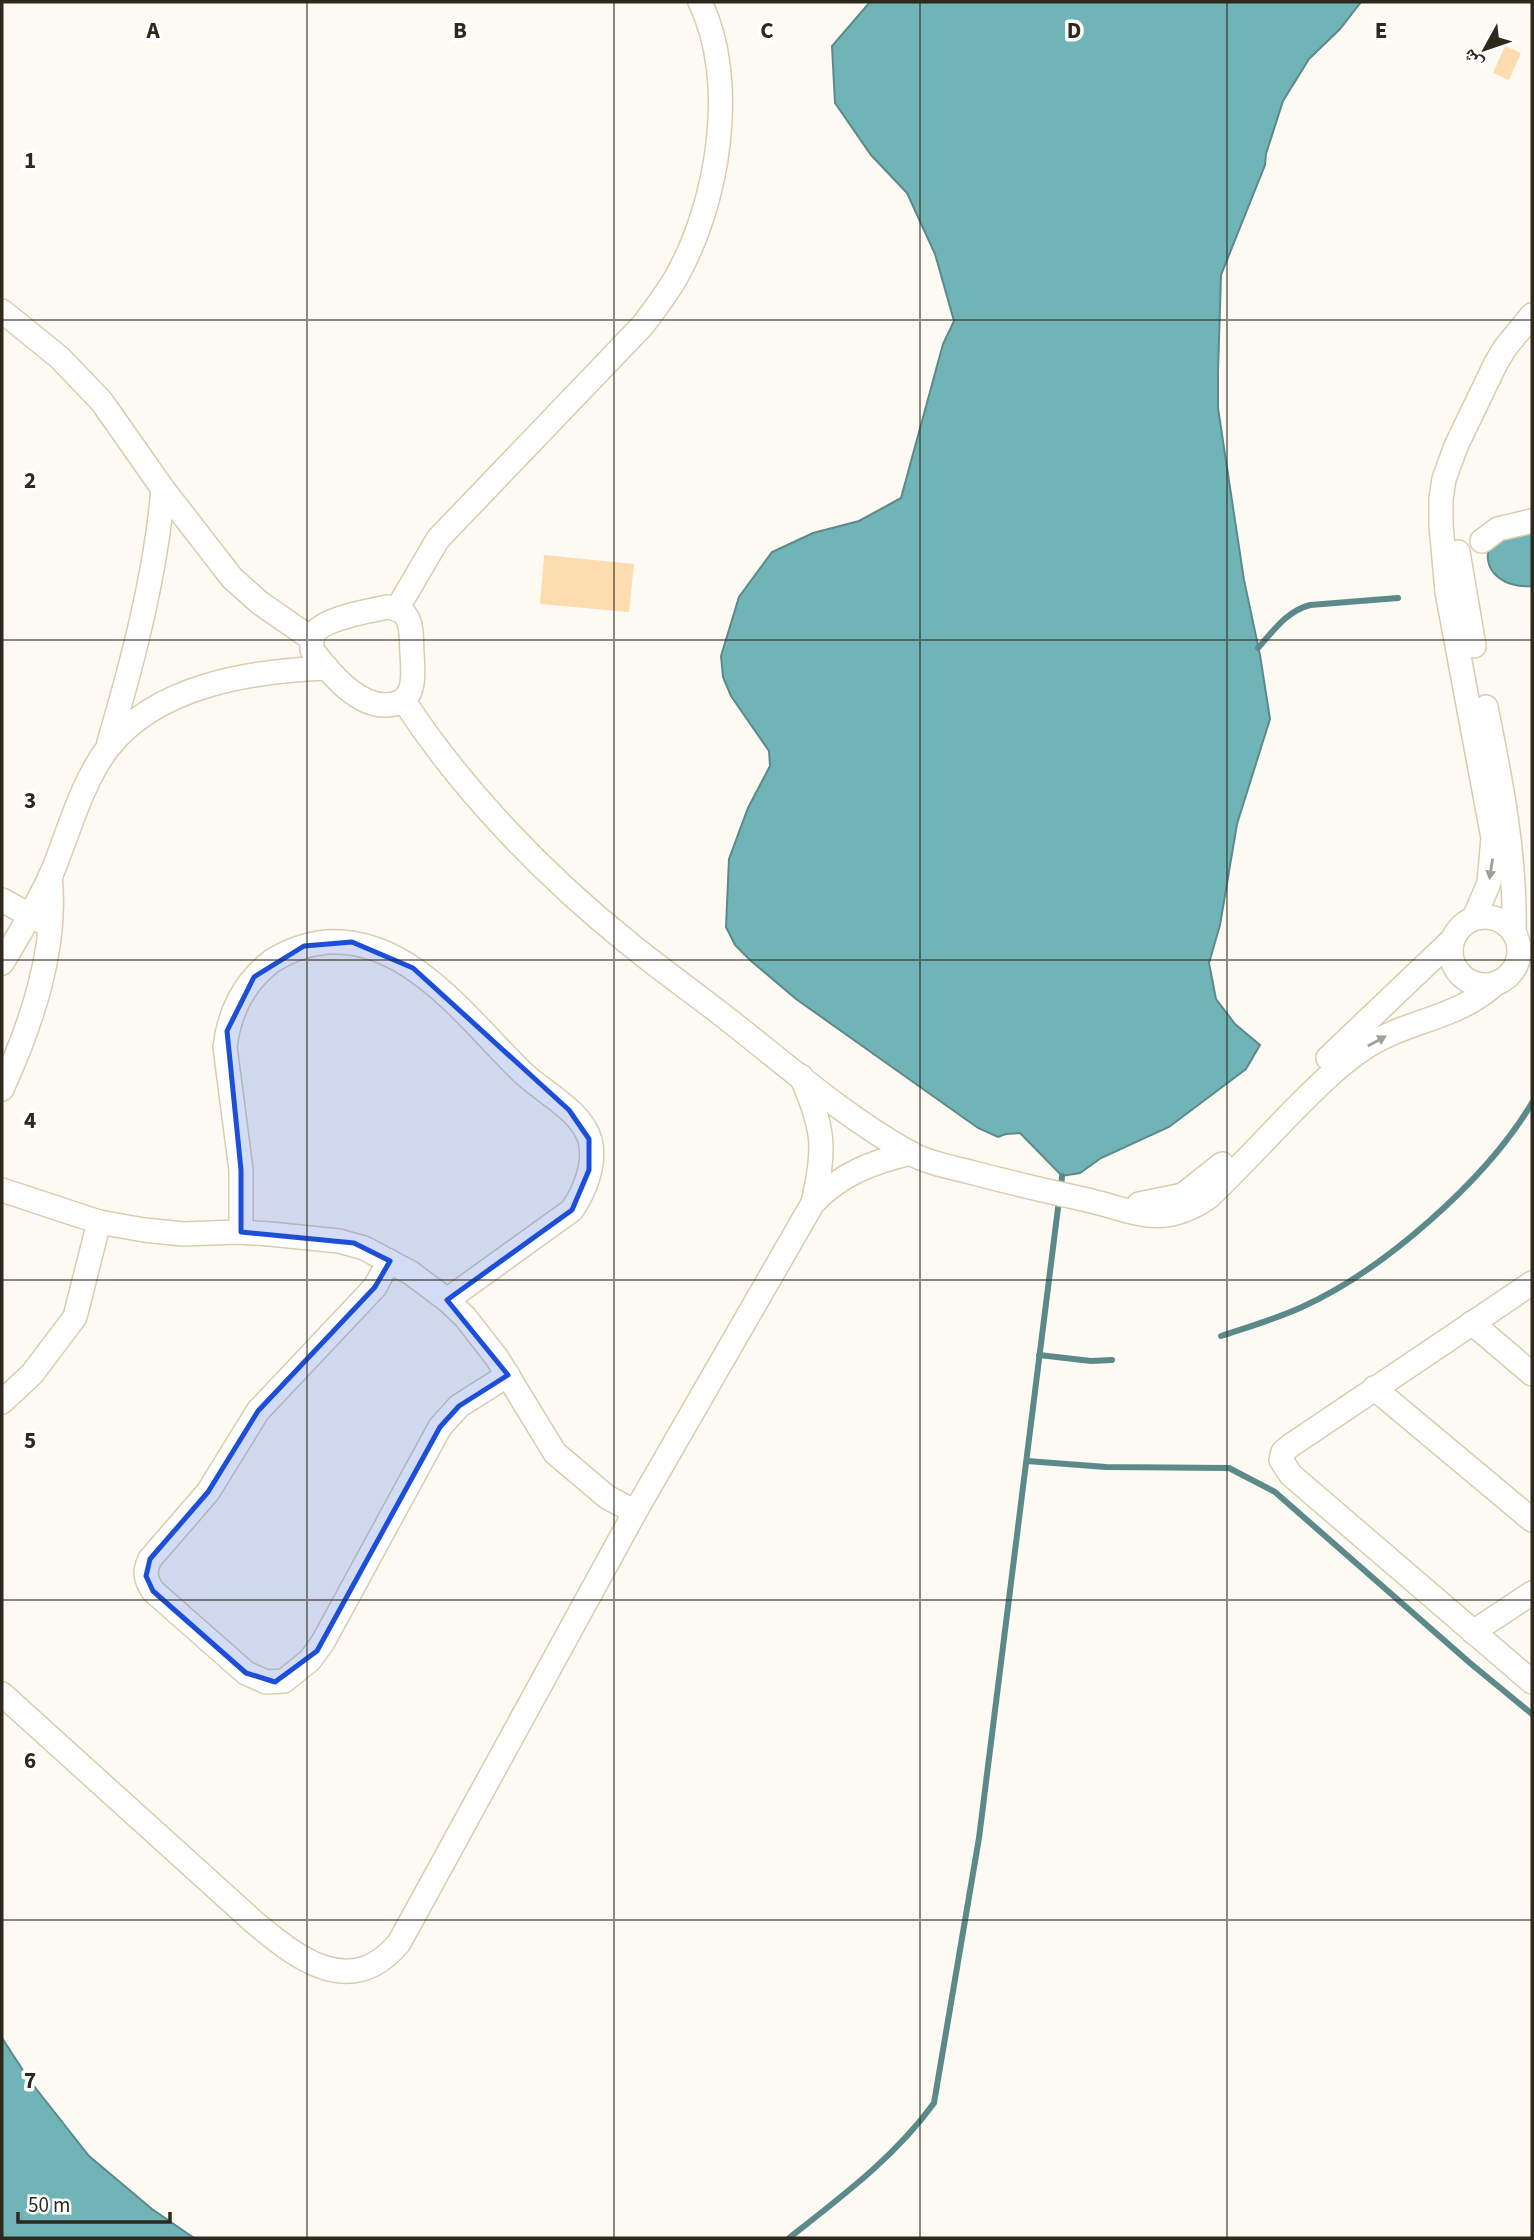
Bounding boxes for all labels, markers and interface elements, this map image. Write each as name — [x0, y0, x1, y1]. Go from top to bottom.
text: A — [145, 14, 160, 47]
text: B — [453, 14, 467, 47]
text: C — [760, 14, 774, 47]
text: D — [1067, 14, 1081, 47]
text: E — [1375, 14, 1387, 47]
north arrow — [1450, 14, 1520, 84]
text: ش — [1456, 43, 1490, 75]
text: 1 — [24, 144, 36, 177]
text: 2 — [24, 464, 36, 497]
text: 3 — [24, 784, 36, 817]
one-way arrow — [1485, 859, 1496, 881]
one-way arrow — [1367, 1035, 1387, 1047]
text: 4 — [24, 1104, 36, 1137]
text: 5 — [24, 1424, 36, 1457]
text: 6 — [24, 1744, 36, 1777]
text: 7 — [24, 2064, 36, 2097]
scale bar — [18, 2180, 170, 2224]
text: 50 m — [28, 2190, 70, 2220]

